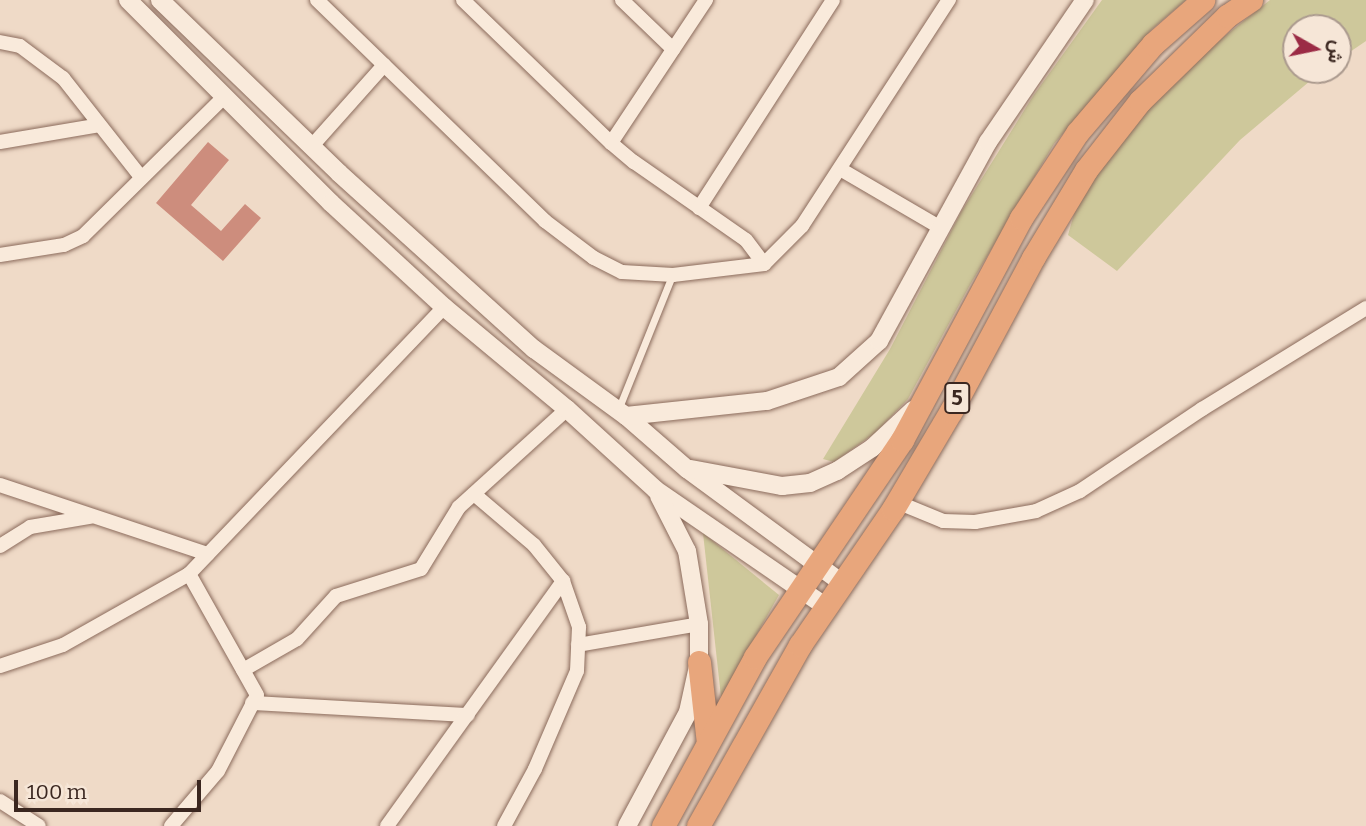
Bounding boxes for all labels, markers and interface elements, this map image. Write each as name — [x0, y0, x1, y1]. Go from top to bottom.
north arrow — [1282, 14, 1352, 84]
text: ش — [1323, 39, 1349, 65]
road number: 5 — [943, 380, 971, 416]
scale bar — [18, 766, 205, 810]
text: 100 m — [27, 779, 87, 805]

